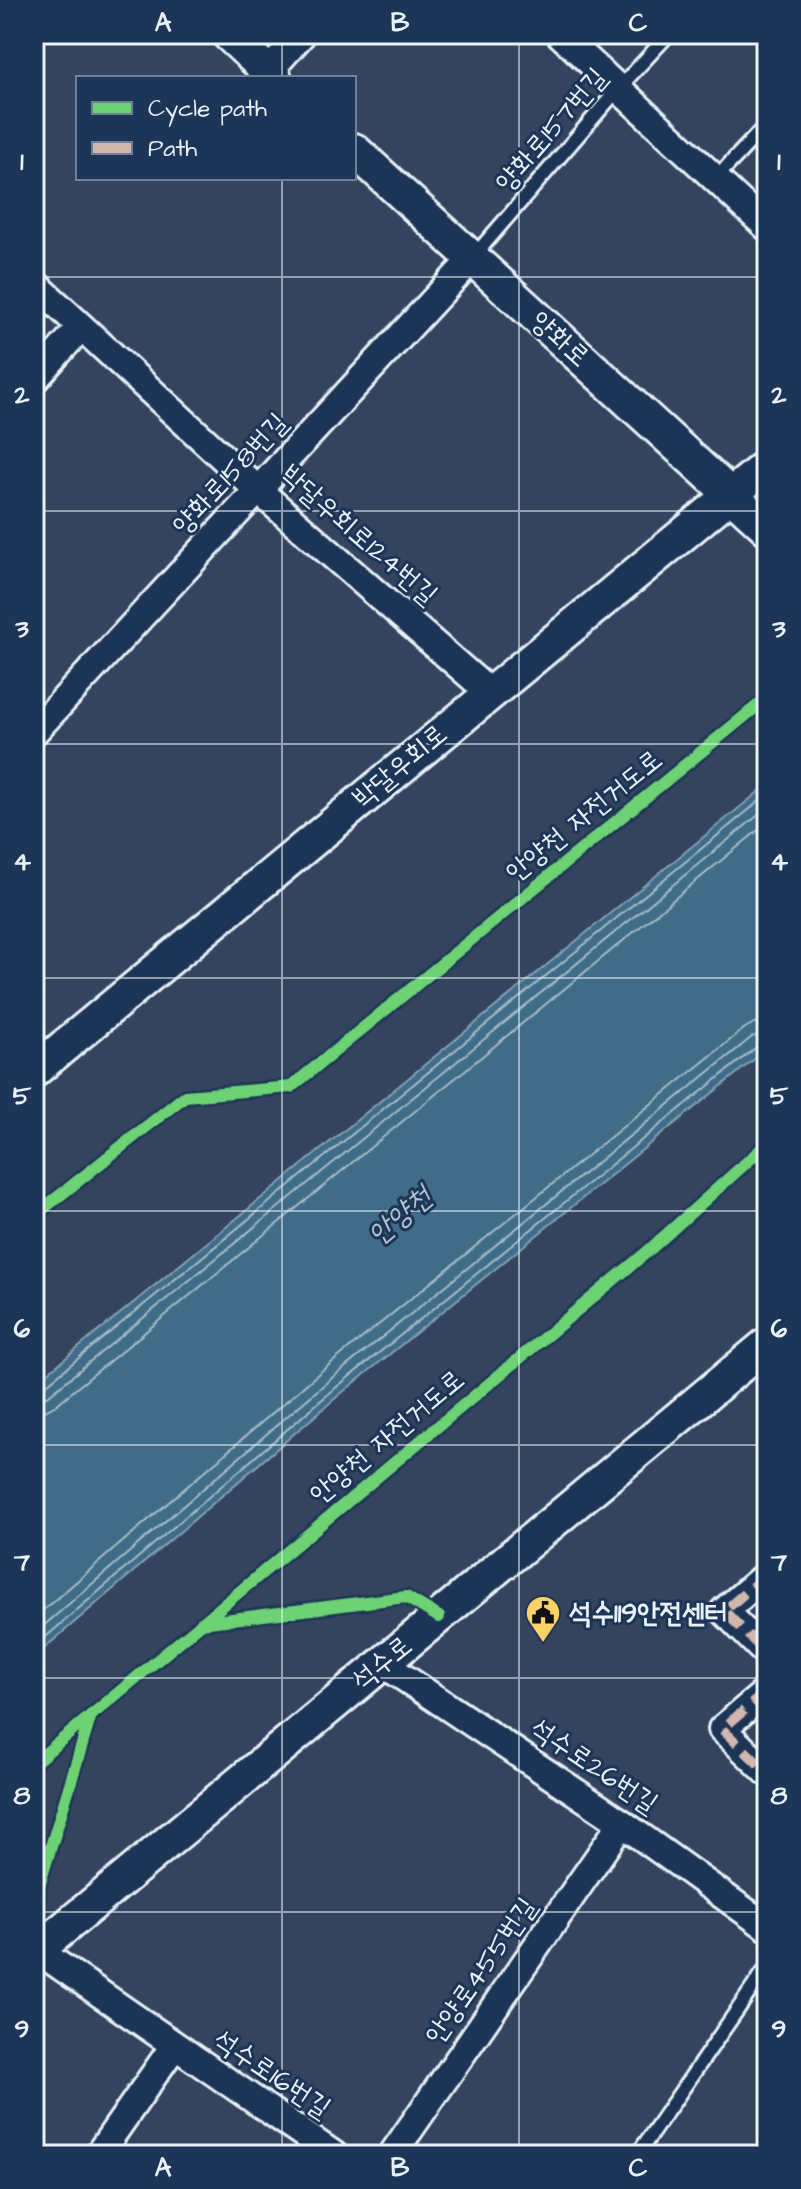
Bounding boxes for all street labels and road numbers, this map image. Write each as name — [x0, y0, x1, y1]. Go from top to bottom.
street label: 양화로157번길 — [486, 59, 616, 201]
street label: 양화로 — [522, 302, 598, 376]
street label: 양화로158번길 — [163, 404, 297, 544]
street label: 박달우회로124번길 — [272, 456, 446, 614]
street label: 박달우회로 — [344, 715, 456, 817]
street label: 안양천 자전거도로 — [497, 741, 671, 891]
street label: 안양천 자전거도로 — [301, 1361, 473, 1513]
street label: 석수로 — [343, 1627, 421, 1699]
street label: 석수로26번길 — [522, 1709, 666, 1823]
street label: 안양로455번길 — [416, 1890, 546, 2052]
street label: 석수로16번길 — [206, 2020, 338, 2128]

